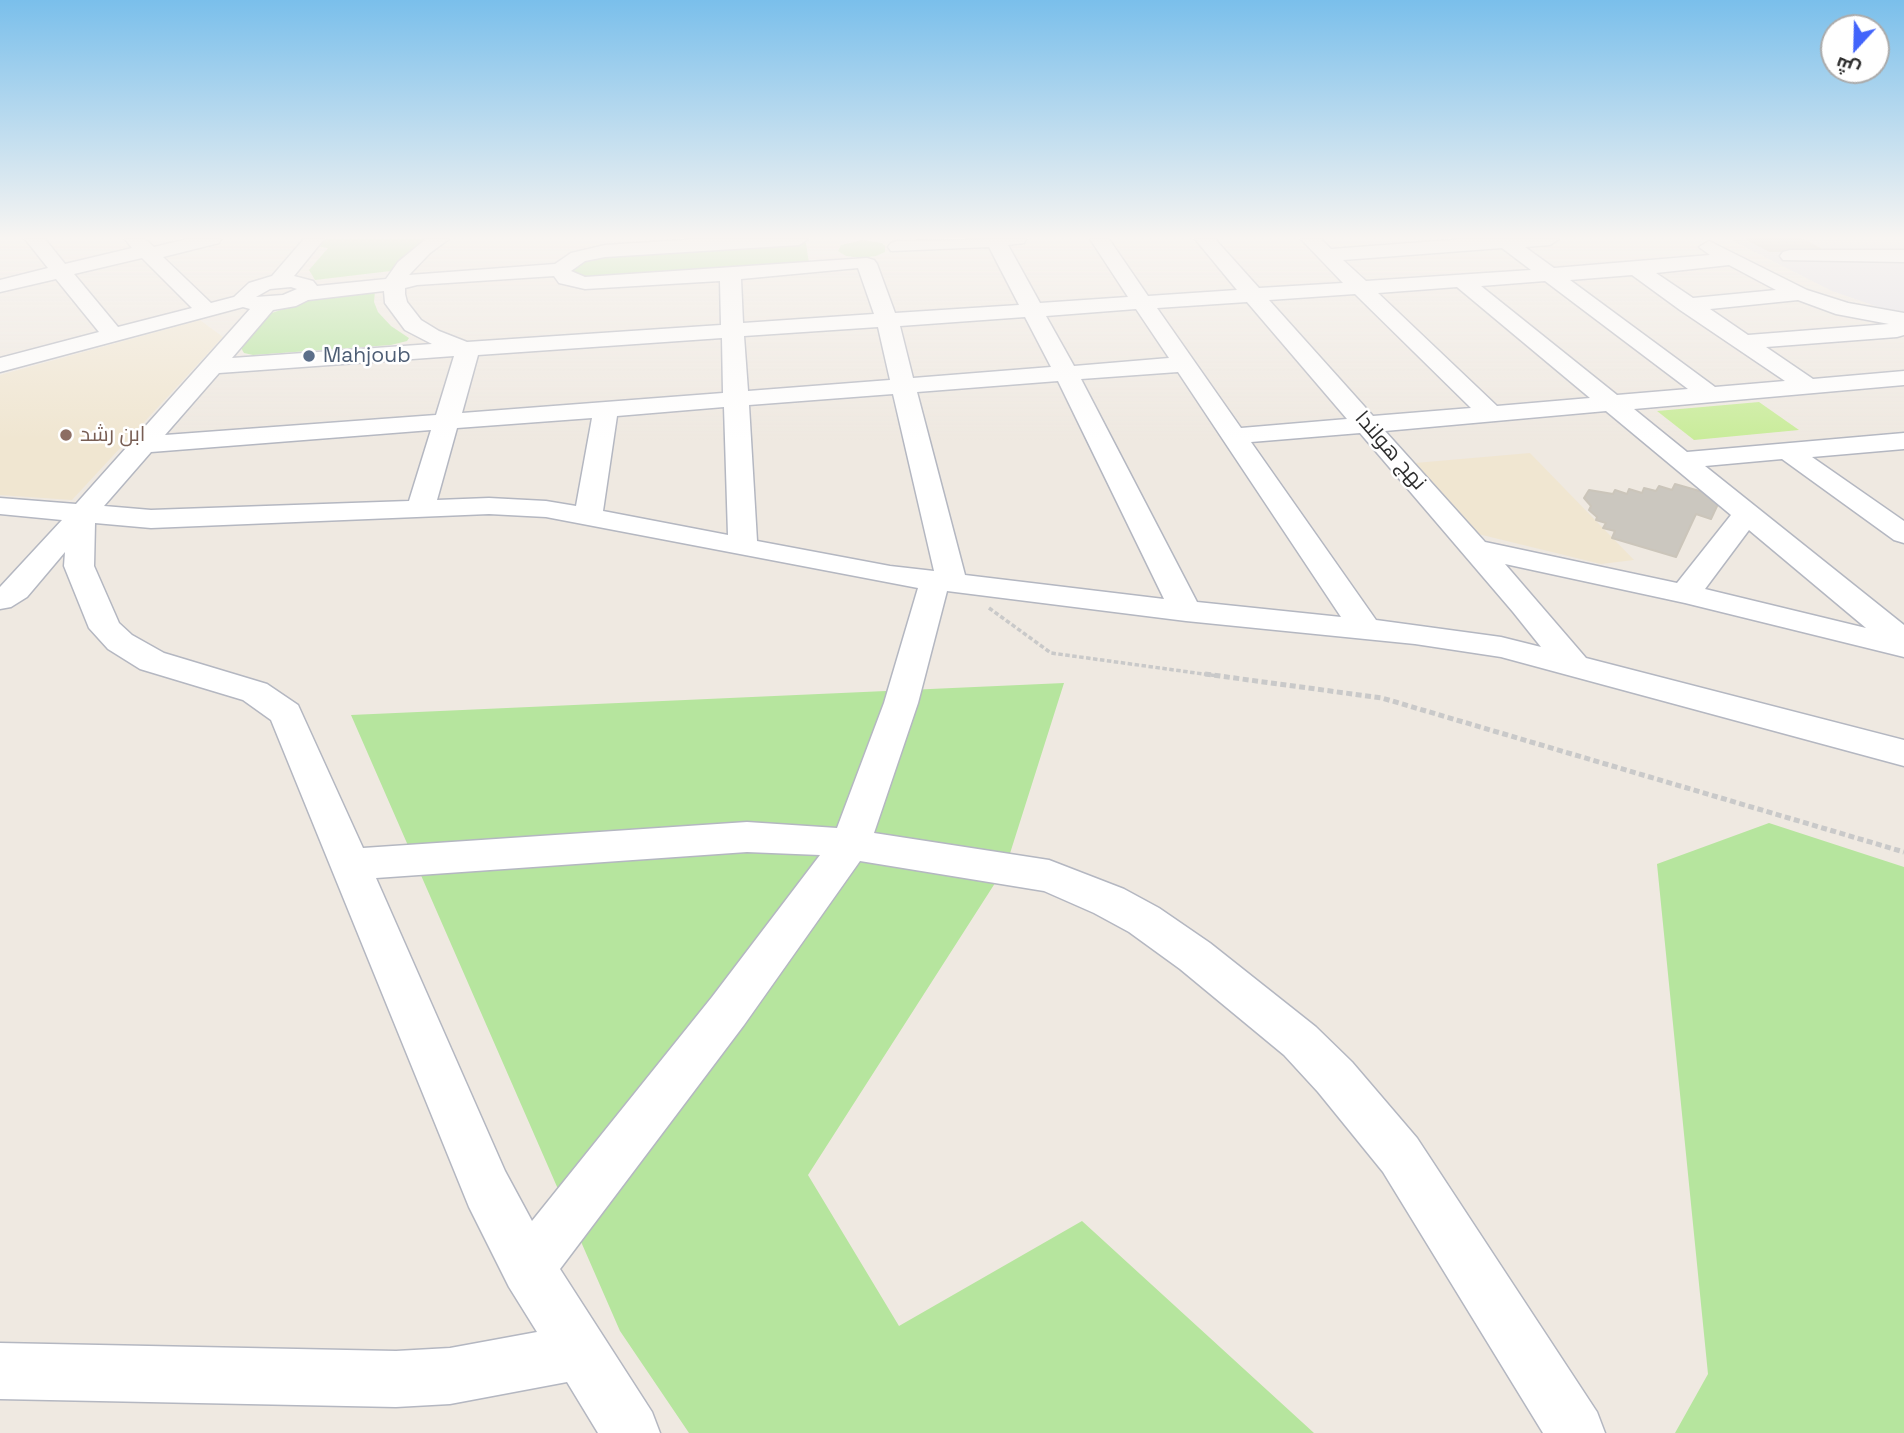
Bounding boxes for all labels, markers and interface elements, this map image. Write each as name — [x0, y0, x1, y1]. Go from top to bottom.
north arrow — [1820, 14, 1890, 84]
text: ش — [1832, 51, 1864, 83]
place label: Mahjoub — [323, 343, 411, 369]
marker: Mahjoub — [301, 348, 317, 364]
street label: نهج هولندا — [1349, 407, 1431, 495]
place label: ابن رشد — [80, 422, 145, 448]
marker: ابن رشد — [58, 427, 74, 443]

